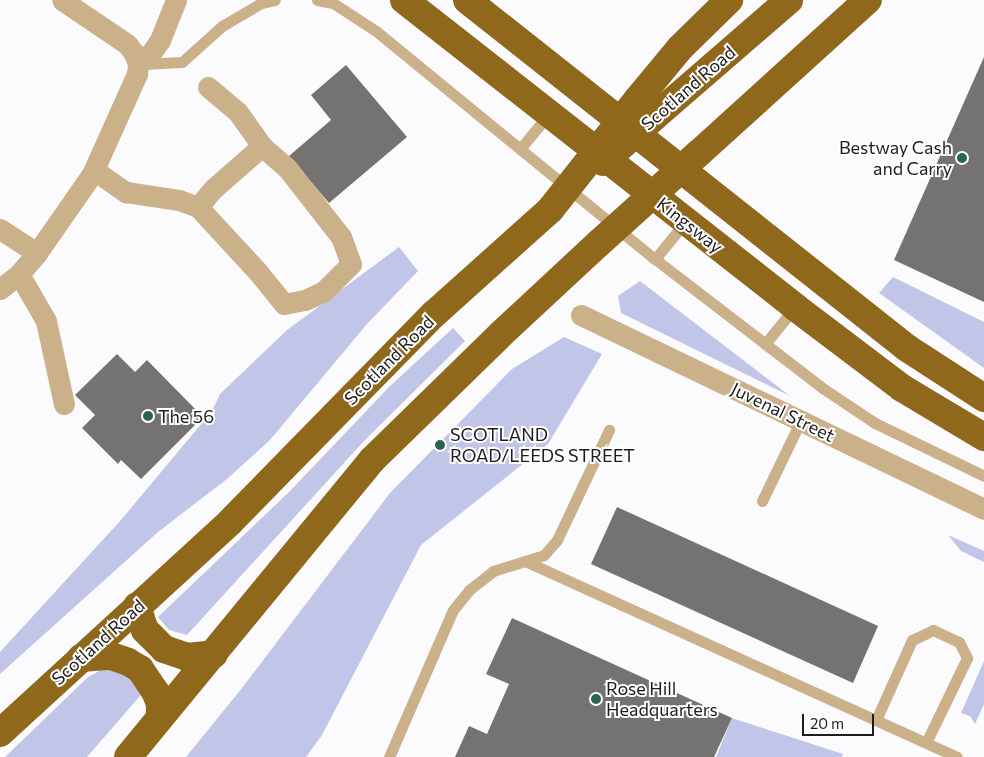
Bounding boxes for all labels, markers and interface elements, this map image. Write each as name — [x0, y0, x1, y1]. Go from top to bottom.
street label: Scotland Road — [637, 41, 739, 135]
place label: Bestway Cash and Carry — [839, 137, 952, 180]
marker: Bestway Cash and Carry — [956, 152, 968, 164]
street label: Kingsway — [653, 193, 727, 257]
street label: Scotland Road — [340, 311, 438, 409]
street label: Juvenal Street — [728, 378, 838, 446]
place label: The 56 — [158, 405, 214, 427]
marker: The 56 — [142, 410, 154, 422]
place label: SCOTLAND ROAD/LEEDS STREET — [450, 424, 635, 466]
marker: SCOTLAND ROAD/LEEDS STREET — [434, 439, 446, 451]
street label: Scotland Road — [47, 595, 149, 689]
place label: Rose Hill Headquarters — [606, 678, 718, 721]
marker: Rose Hill Headquarters — [590, 693, 602, 705]
scale bar — [804, 704, 876, 736]
text: 20 m — [810, 714, 844, 732]

